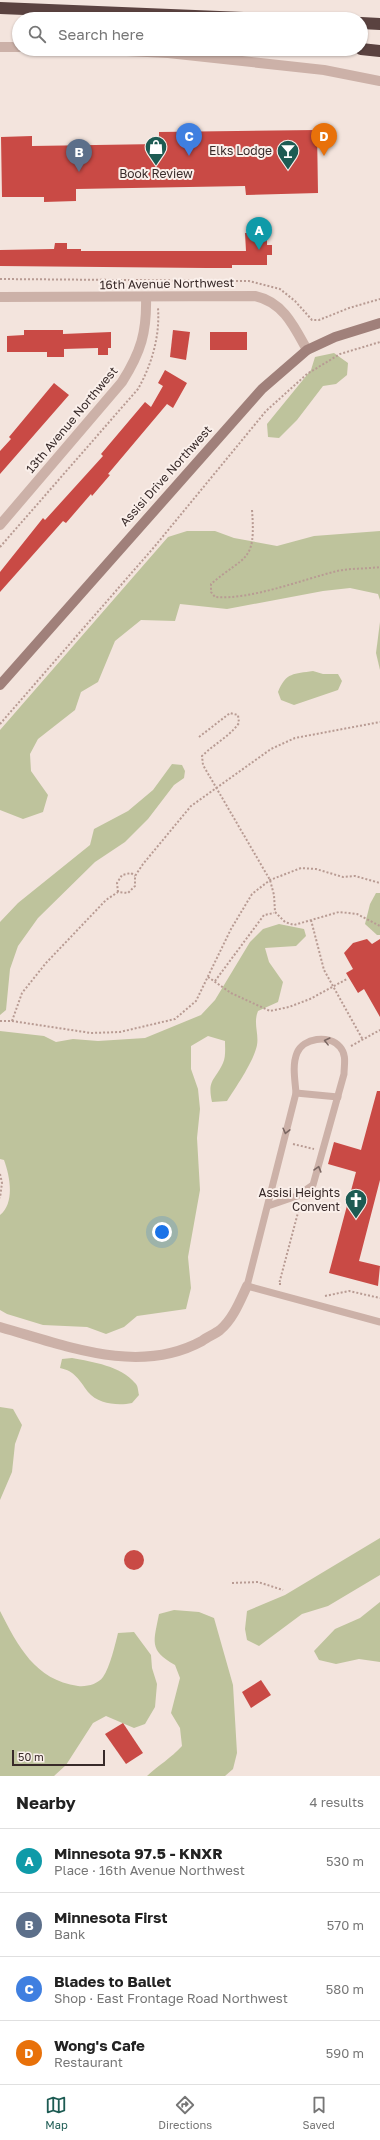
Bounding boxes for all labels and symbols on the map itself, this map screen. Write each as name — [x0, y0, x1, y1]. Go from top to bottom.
pin: C — [176, 123, 202, 156]
pin: D — [311, 123, 337, 156]
shop icon: Book Review — [143, 134, 169, 167]
bar icon: Elks Lodge — [275, 138, 301, 171]
pin: B — [66, 139, 92, 172]
place label: Elks Lodge — [209, 143, 272, 158]
place label: Book Review — [119, 166, 193, 181]
pin: A — [246, 217, 272, 250]
street label: 16th Avenue Northwest — [100, 275, 235, 292]
street label: 13th Avenue Northwest — [23, 363, 121, 476]
street label: Assisi Drive Northwest — [116, 422, 215, 529]
one-way arrow — [323, 1038, 330, 1046]
one-way arrow — [283, 1128, 291, 1134]
one-way arrow — [313, 1166, 322, 1173]
place label: Assisi Heights Convent — [258, 1185, 340, 1214]
church icon: Assisi Heights Convent — [343, 1187, 369, 1220]
your location — [152, 1222, 172, 1242]
scale bar — [12, 1748, 105, 1767]

